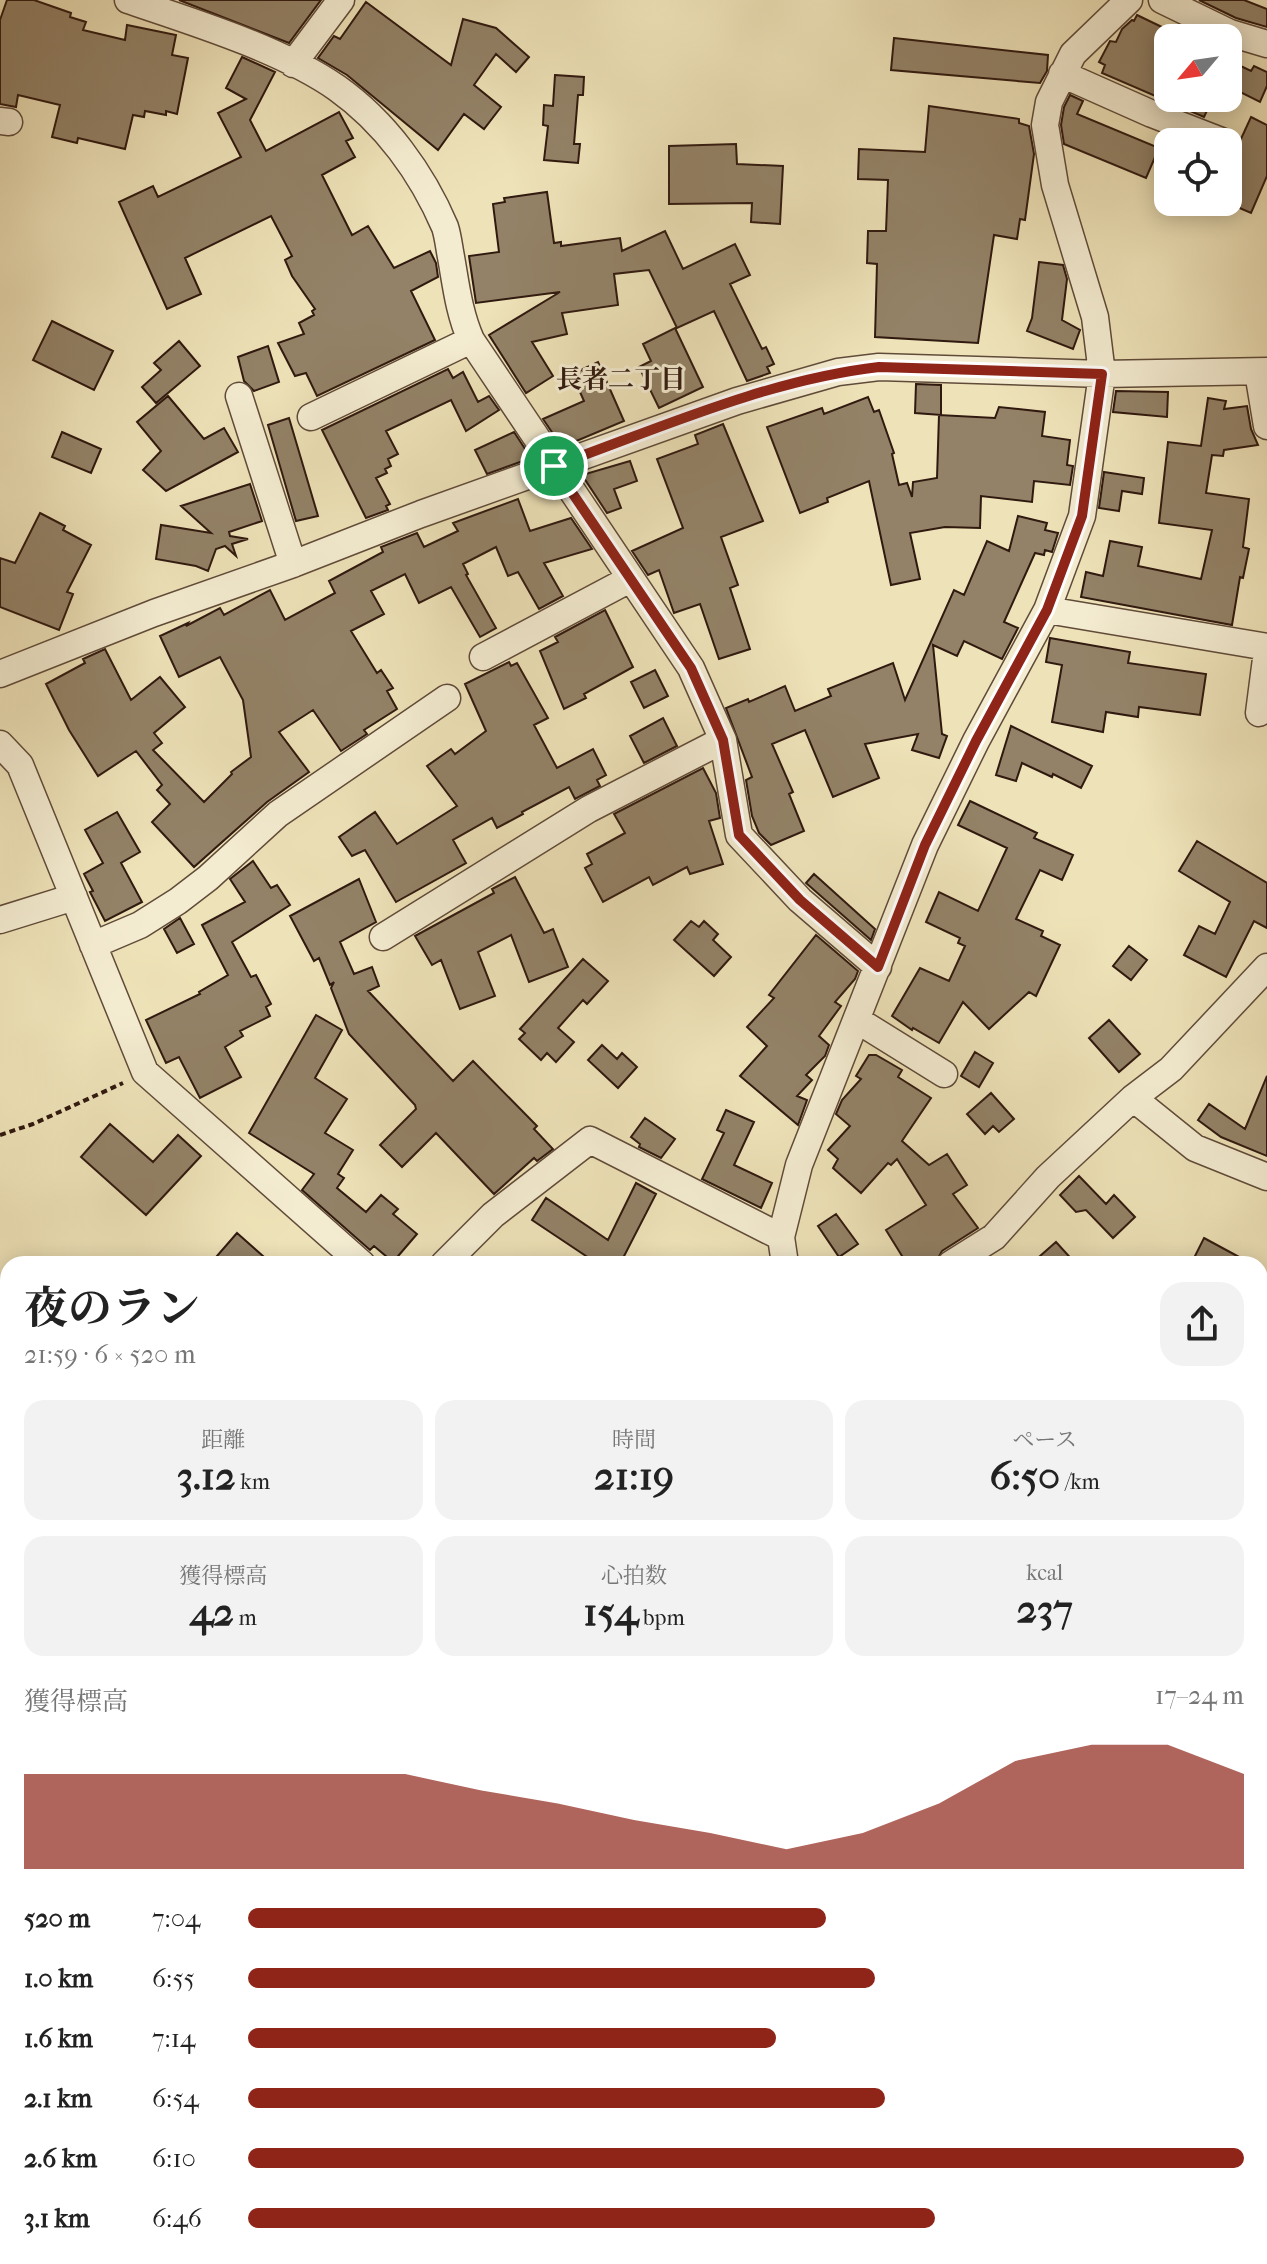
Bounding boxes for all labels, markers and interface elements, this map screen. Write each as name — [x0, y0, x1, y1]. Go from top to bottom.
north arrow — [1154, 24, 1242, 112]
map controls — [1154, 24, 1242, 216]
button: locate — [1154, 128, 1242, 216]
district label: 長者二丁目 — [556, 364, 686, 395]
pin — [520, 432, 588, 500]
icon: arrive — [532, 444, 576, 488]
button: share — [1160, 1282, 1244, 1366]
text: 夜のラン — [24, 1283, 200, 1334]
text: 21:59 · 6 × 520 m — [24, 1339, 196, 1370]
text: 距離 — [201, 1427, 245, 1453]
text: 時間 — [612, 1427, 656, 1453]
text: ペース — [1012, 1427, 1077, 1453]
text: 3.12 — [177, 1453, 236, 1499]
text: 21:19 — [594, 1453, 674, 1499]
text: 6:50 — [990, 1453, 1060, 1499]
text: km — [236, 1469, 270, 1495]
text: /km — [1060, 1469, 1100, 1495]
text: kcal — [1026, 1560, 1063, 1586]
text: 獲得標高 — [179, 1563, 267, 1589]
text: 心拍数 — [601, 1563, 667, 1589]
text: 237 — [1017, 1586, 1073, 1632]
text: 42 — [190, 1589, 234, 1635]
text: 154 — [583, 1589, 638, 1635]
text: m — [234, 1605, 257, 1631]
text: bpm — [638, 1605, 685, 1631]
text: 17–24 m — [1155, 1680, 1244, 1711]
text: 獲得標高 — [24, 1686, 128, 1717]
text: 520 m — [24, 1903, 90, 1934]
text: 7:04 — [152, 1903, 200, 1934]
text: 1.0 km — [24, 1963, 93, 1994]
text: 6:55 — [152, 1963, 195, 1994]
text: 1.6 km — [24, 2023, 93, 2054]
text: 7:14 — [152, 2023, 195, 2054]
text: 2.1 km — [24, 2083, 92, 2114]
text: 6:54 — [152, 2083, 199, 2114]
text: 2.6 km — [24, 2143, 97, 2174]
text: 6:10 — [152, 2143, 196, 2174]
text: 3.1 km — [24, 2203, 90, 2234]
text: 6:46 — [152, 2203, 202, 2234]

